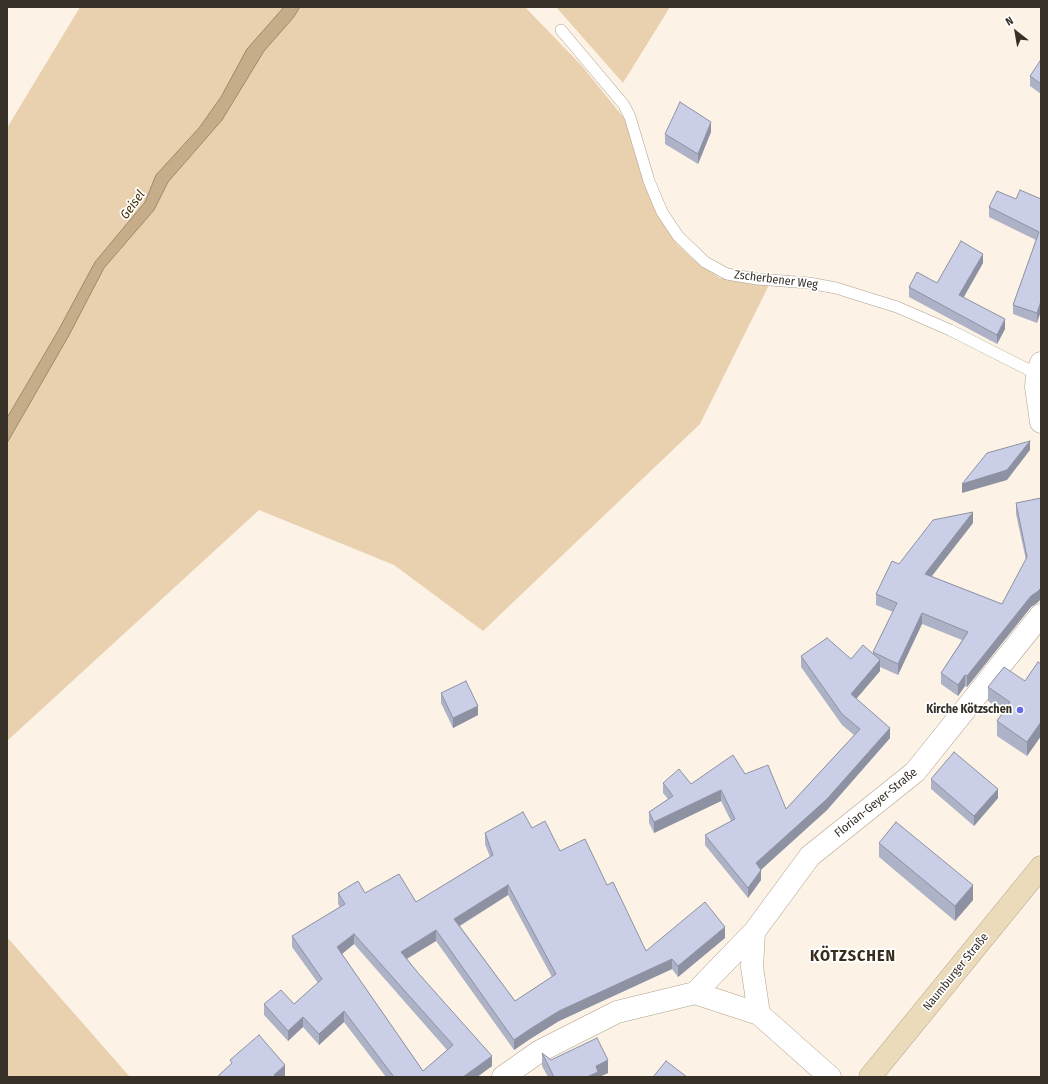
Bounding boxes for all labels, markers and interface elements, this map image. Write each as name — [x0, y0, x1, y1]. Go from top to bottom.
north arrow — [996, 12, 1036, 52]
text: N — [1003, 14, 1016, 29]
water label: Geisel — [117, 188, 149, 222]
street label: Zscherbener Weg — [733, 268, 819, 292]
place label: Kirche Kötzschen — [926, 703, 1012, 717]
marker: Kirche Kötzschen — [1015, 705, 1025, 715]
street label: Florian-Geyer-Straße — [832, 765, 920, 841]
street label: Naumburger Straße — [920, 930, 992, 1014]
district label: KÖTZSCHEN — [810, 947, 896, 967]

